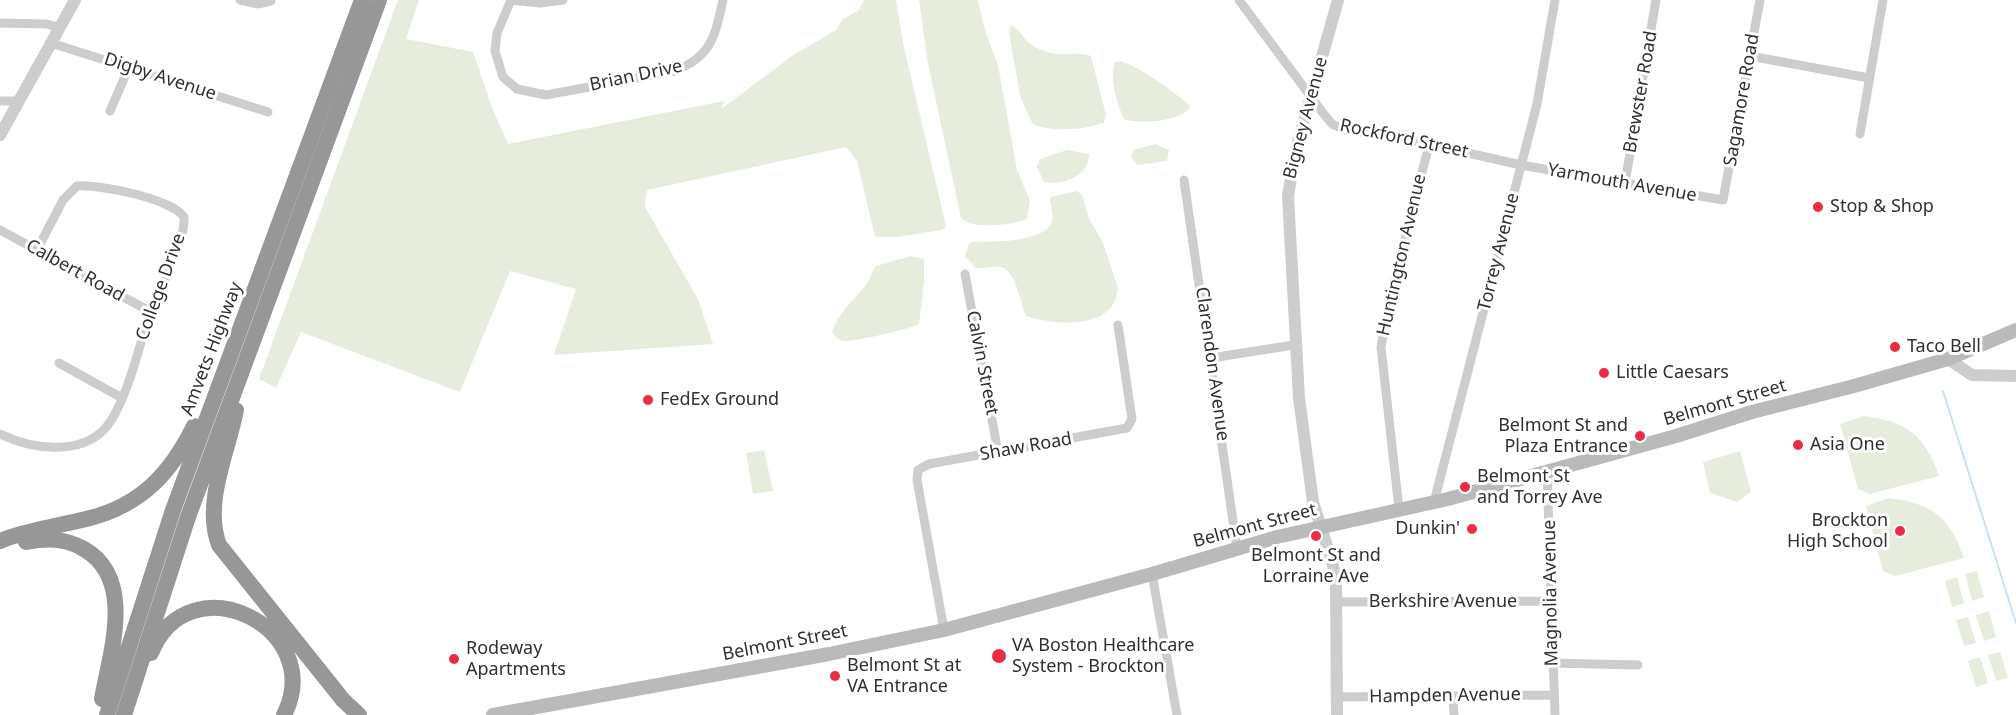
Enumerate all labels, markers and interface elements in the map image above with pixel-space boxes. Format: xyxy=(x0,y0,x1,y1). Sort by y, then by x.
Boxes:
street label: Brewster Road xyxy=(1620,29,1662,155)
street label: Sagamore Road xyxy=(1720,32,1764,168)
street label: Digby Avenue xyxy=(101,49,219,105)
street label: Bigney Avenue xyxy=(1279,55,1333,181)
street label: Brian Drive xyxy=(588,56,684,96)
street label: Rockford Street xyxy=(1338,115,1470,163)
street label: Yarmouth Avenue xyxy=(1546,159,1698,207)
street label: Huntington Avenue xyxy=(1373,172,1431,338)
street label: Torrey Avenue xyxy=(1474,191,1524,313)
place label: Stop & Shop xyxy=(1830,196,1934,218)
marker: Stop & Shop xyxy=(1811,200,1825,214)
street label: College Drive xyxy=(132,231,190,343)
street label: Calbert Road xyxy=(22,235,128,307)
street label: Amvets Highway xyxy=(177,279,247,419)
street label: Clarendon Avenue xyxy=(1190,286,1234,442)
street label: Calvin Street xyxy=(961,309,1003,417)
place label: Taco Bell xyxy=(1907,336,1981,358)
marker: Taco Bell xyxy=(1888,340,1902,354)
place label: Little Caesars xyxy=(1616,362,1729,384)
marker: Little Caesars xyxy=(1597,366,1611,380)
street label: Belmont Street xyxy=(1661,375,1789,431)
place label: FedEx Ground xyxy=(660,389,779,411)
marker: FedEx Ground xyxy=(641,393,655,407)
place label: Belmont St and Plaza Entrance xyxy=(1498,415,1628,458)
street label: Shaw Road xyxy=(978,428,1074,466)
marker: Belmont St and Plaza Entrance xyxy=(1633,429,1647,443)
place label: Asia One xyxy=(1810,434,1885,456)
marker: Asia One xyxy=(1791,438,1805,452)
place label: Belmont St and Torrey Ave xyxy=(1477,466,1603,508)
marker: Belmont St and Torrey Ave xyxy=(1458,480,1472,494)
street label: Belmont Street xyxy=(1191,499,1319,553)
place label: Brockton High School xyxy=(1787,510,1888,552)
place label: Dunkin' xyxy=(1395,518,1460,540)
street label: Magnolia Avenue xyxy=(1539,519,1563,667)
marker: Dunkin' xyxy=(1465,522,1479,536)
marker: Brockton High School xyxy=(1893,524,1907,538)
marker: Belmont St and Lorraine Ave xyxy=(1309,529,1323,543)
place label: Belmont St and Lorraine Ave xyxy=(1251,545,1381,588)
street label: Berkshire Avenue xyxy=(1369,591,1517,613)
street label: Belmont Street xyxy=(721,620,849,666)
place label: VA Boston Healthcare System - Brockton xyxy=(1012,635,1194,678)
place label: Rodeway Apartments xyxy=(466,638,566,680)
marker: VA Boston Healthcare System - Brockton xyxy=(990,647,1008,665)
marker: Rodeway Apartments xyxy=(447,652,461,666)
place label: Belmont St at VA Entrance xyxy=(847,655,961,698)
marker: Belmont St at VA Entrance xyxy=(828,669,842,683)
street label: Hampden Avenue xyxy=(1369,684,1521,708)

